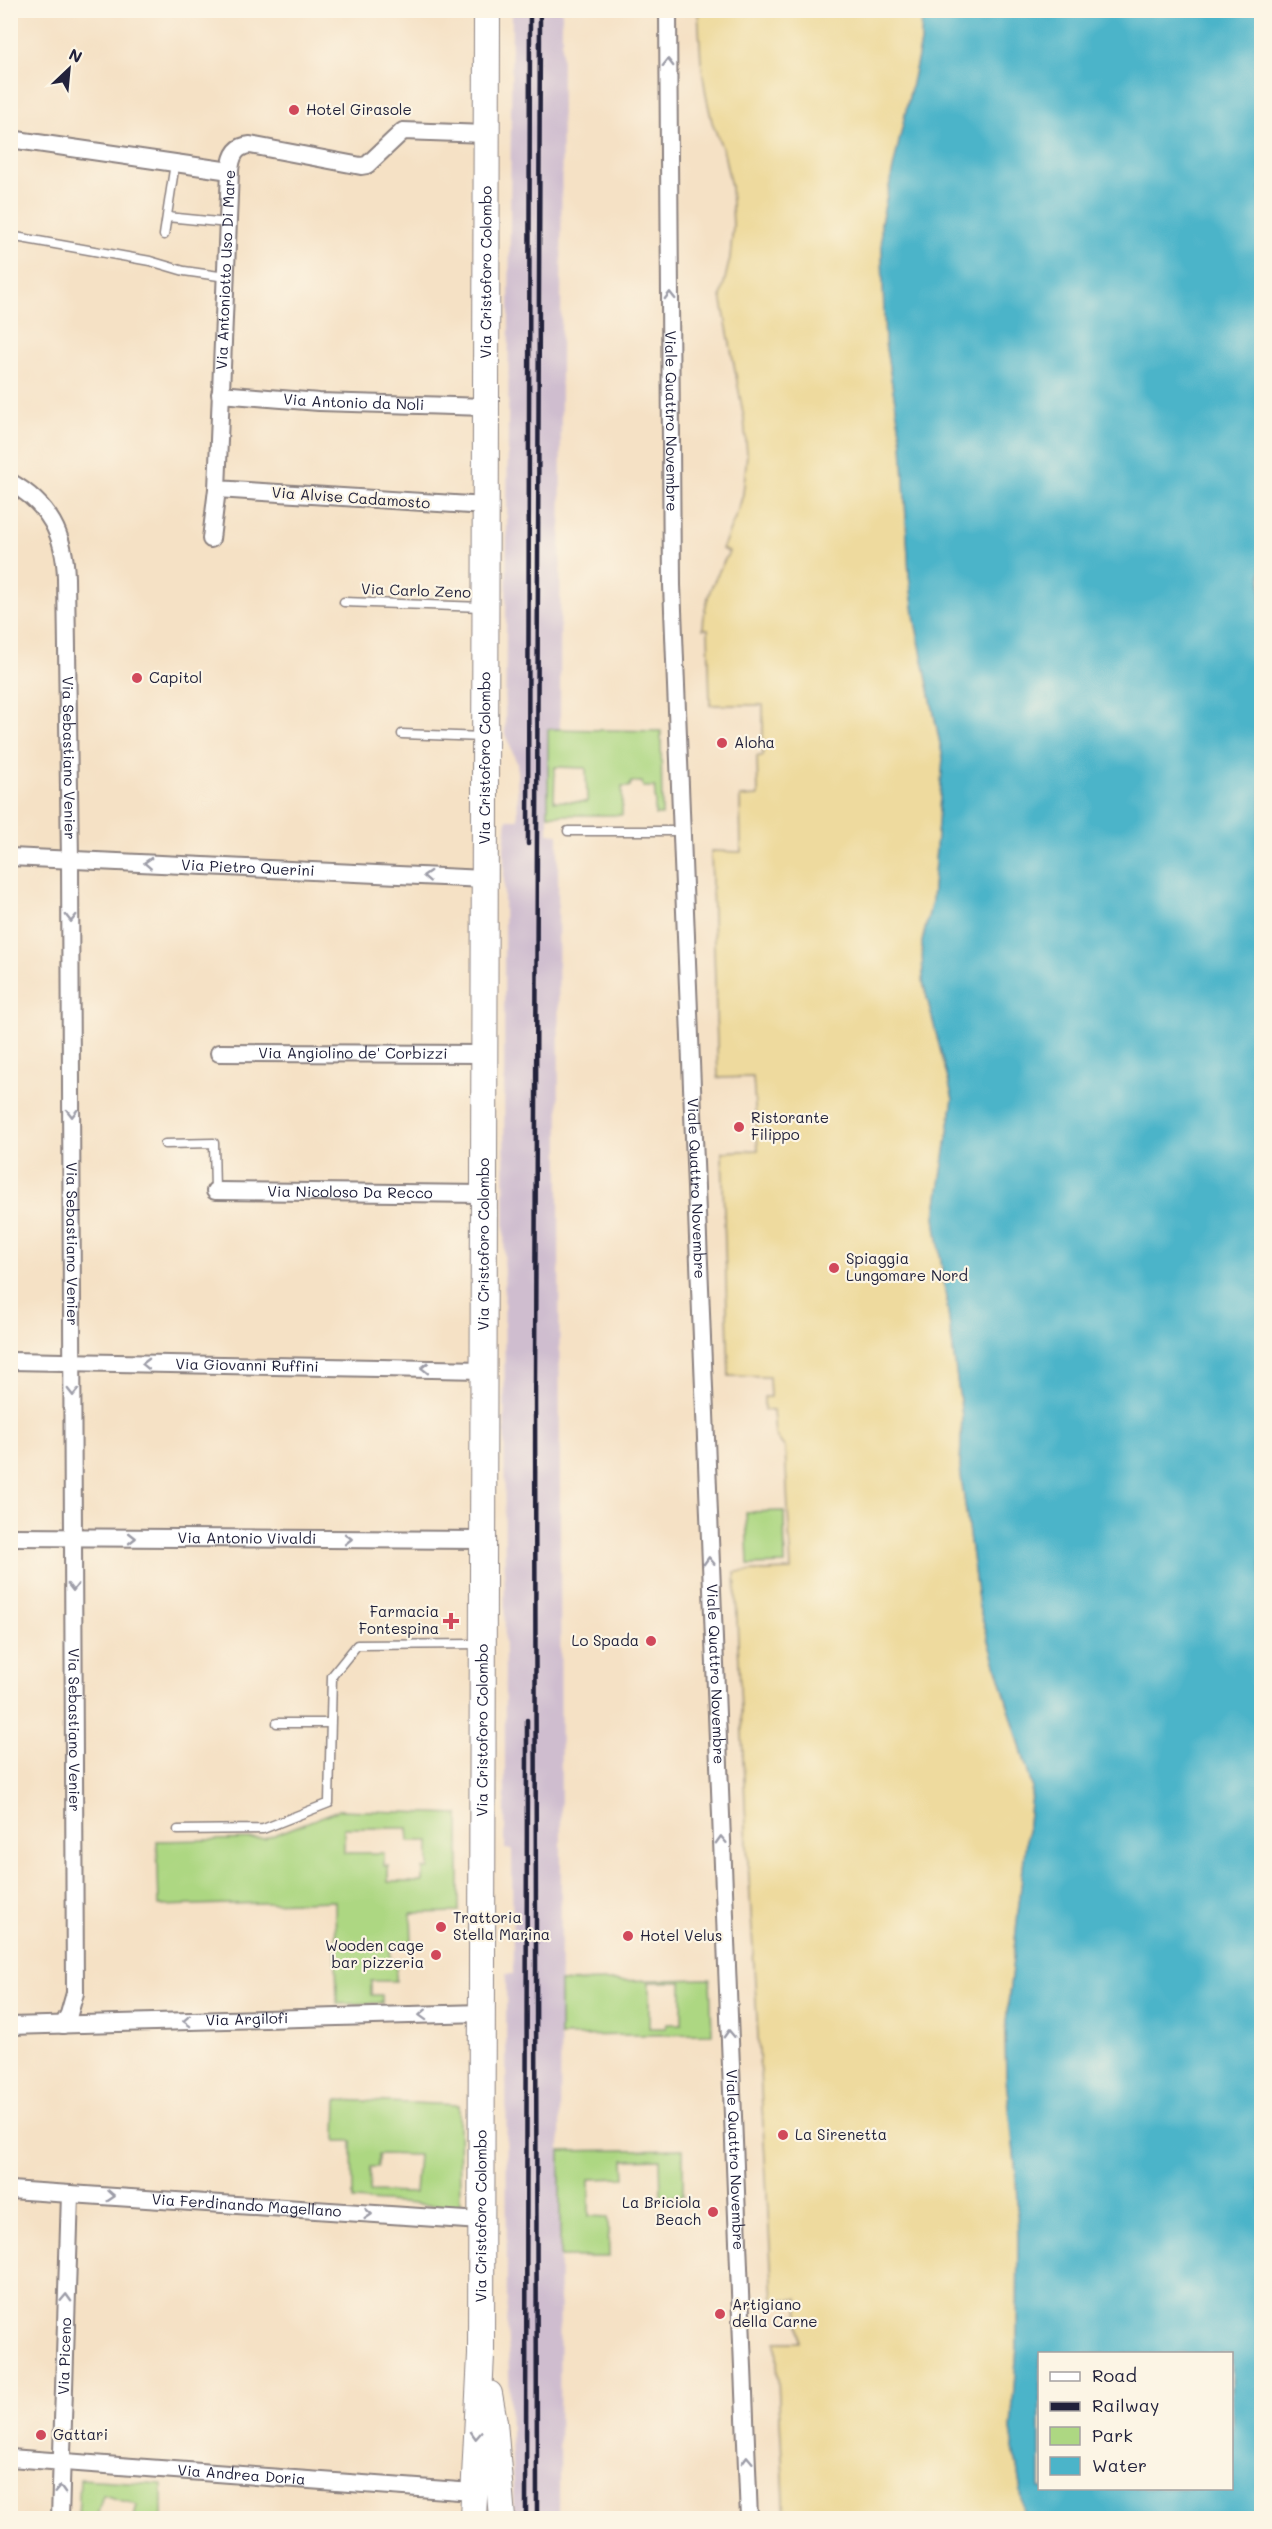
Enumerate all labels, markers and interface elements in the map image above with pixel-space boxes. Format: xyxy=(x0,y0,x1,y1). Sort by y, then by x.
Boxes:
north arrow xyxy=(39,39,99,99)
text: N xyxy=(66,43,86,67)
one-way arrow xyxy=(662,59,674,68)
place label: Hotel Girasole xyxy=(306,99,412,119)
marker: Hotel Girasole xyxy=(287,103,301,117)
street label: Via Antoniotto Uso Di Mare xyxy=(211,169,239,370)
street label: Via Cristoforo Colombo xyxy=(475,186,496,359)
one-way arrow xyxy=(664,291,676,300)
street label: Viale Quattro Novembre xyxy=(661,331,682,511)
street label: Via Antonio da Noli xyxy=(282,388,425,414)
street label: Via Alvise Cadamosto xyxy=(271,481,431,513)
street label: Via Carlo Zeno xyxy=(361,578,471,602)
place label: Capitol xyxy=(149,667,202,687)
marker: Capitol xyxy=(130,671,144,685)
street label: Via Cristoforo Colombo xyxy=(474,672,494,845)
street label: Via Sebastiano Venier xyxy=(58,676,81,840)
place label: Aloha xyxy=(734,732,775,752)
marker: Aloha xyxy=(715,736,729,750)
street label: Via Pietro Querini xyxy=(181,854,315,880)
one-way arrow xyxy=(144,857,153,870)
one-way arrow xyxy=(422,870,431,883)
one-way arrow xyxy=(65,914,77,923)
street label: Via Angiolino de' Corbizzi xyxy=(258,1042,448,1063)
street label: Viale Quattro Novembre xyxy=(683,1098,711,1279)
place label: Ristorante Filippo xyxy=(751,1107,829,1144)
one-way arrow xyxy=(65,1109,78,1118)
marker: Ristorante Filippo xyxy=(732,1120,746,1134)
street label: Via Cristoforo Colombo xyxy=(473,1158,493,1331)
street label: Via Sebastiano Venier xyxy=(62,1162,83,1326)
street label: Via Nicoloso Da Recco xyxy=(267,1181,433,1202)
place label: Spiaggia Lungomare Nord xyxy=(846,1248,968,1285)
marker: Spiaggia Lungomare Nord xyxy=(827,1261,841,1275)
street label: Via Giovanni Ruffini xyxy=(175,1353,319,1376)
one-way arrow xyxy=(142,1357,151,1370)
one-way arrow xyxy=(421,1362,430,1375)
one-way arrow xyxy=(67,1388,79,1397)
street label: Via Antonio Vivaldi xyxy=(178,1527,316,1548)
one-way arrow xyxy=(127,1532,136,1544)
one-way arrow xyxy=(343,1533,352,1545)
one-way arrow xyxy=(703,1556,716,1565)
one-way arrow xyxy=(67,1583,79,1592)
street label: Viale Quattro Novembre xyxy=(703,1583,730,1765)
place label: Farmacia Fontespina xyxy=(359,1601,439,1638)
marker: Farmacia Fontespina xyxy=(444,1614,458,1628)
place label: Lo Spada xyxy=(572,1630,639,1650)
marker: Lo Spada xyxy=(644,1634,658,1648)
street label: Via Cristoforo Colombo xyxy=(471,1644,492,1817)
street label: Via Sebastiano Venier xyxy=(64,1648,85,1812)
one-way arrow xyxy=(714,1835,727,1844)
place label: Trattoria Stella Marina xyxy=(453,1907,550,1944)
marker: Trattoria Stella Marina xyxy=(434,1920,448,1934)
place label: Hotel Velus xyxy=(640,1925,722,1945)
marker: Hotel Velus xyxy=(621,1929,635,1943)
place label: Wooden cage bar pizzeria xyxy=(325,1935,424,1972)
marker: Wooden cage bar pizzeria xyxy=(429,1948,443,1962)
street label: Via Argilofi xyxy=(205,2007,289,2030)
one-way arrow xyxy=(419,2009,428,2021)
one-way arrow xyxy=(182,2015,191,2028)
one-way arrow xyxy=(723,2030,735,2039)
street label: Viale Quattro Novembre xyxy=(722,2069,749,2250)
place label: La Sirenetta xyxy=(795,2124,887,2144)
marker: La Sirenetta xyxy=(776,2128,790,2142)
street label: Via Cristoforo Colombo xyxy=(470,2130,491,2303)
street label: Via Ferdinando Magellano xyxy=(151,2188,342,2221)
one-way arrow xyxy=(106,2190,115,2203)
place label: La Briciola Beach xyxy=(622,2192,701,2229)
marker: La Briciola Beach xyxy=(706,2205,720,2219)
one-way arrow xyxy=(364,2207,373,2220)
one-way arrow xyxy=(60,2294,72,2303)
place label: Artigiano della Carne xyxy=(732,2294,818,2331)
marker: Artigiano della Carne xyxy=(713,2307,727,2321)
street label: Via Piceno xyxy=(53,2317,75,2395)
legend xyxy=(1038,2352,1233,2490)
text: Road xyxy=(1092,2363,1137,2387)
text: Railway xyxy=(1092,2393,1159,2417)
text: Park xyxy=(1092,2423,1133,2447)
place label: Gattari xyxy=(53,2424,108,2444)
marker: Gattari xyxy=(34,2428,48,2442)
one-way arrow xyxy=(470,2430,483,2439)
text: Water xyxy=(1092,2453,1147,2477)
one-way arrow xyxy=(740,2456,753,2465)
street label: Via Andrea Doria xyxy=(177,2459,306,2489)
one-way arrow xyxy=(54,2486,67,2495)

